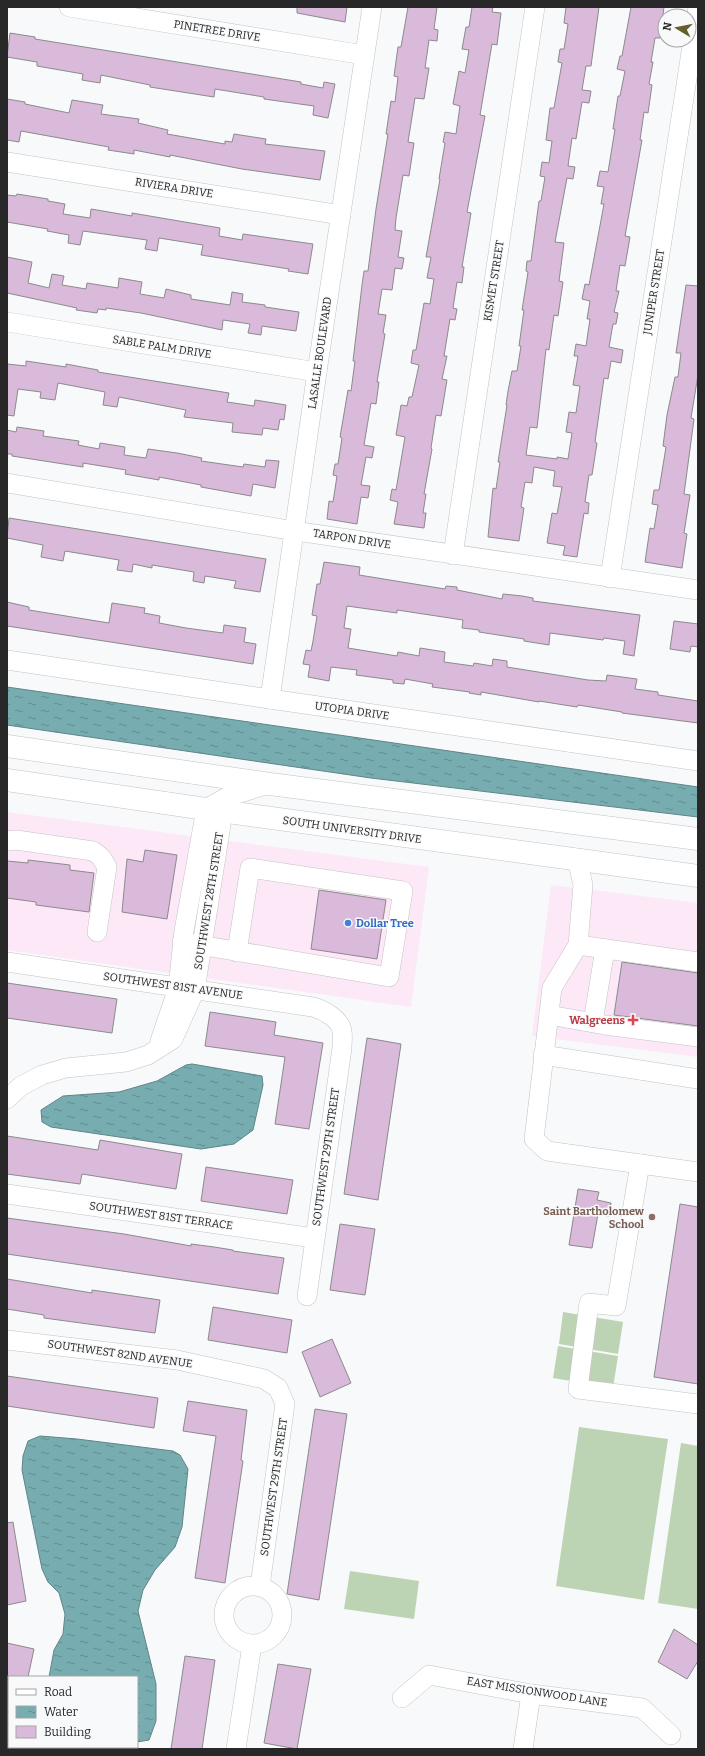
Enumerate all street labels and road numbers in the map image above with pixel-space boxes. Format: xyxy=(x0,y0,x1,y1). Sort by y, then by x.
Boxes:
street label: PINETREE DRIVE xyxy=(173,18,261,44)
street label: RIVIERA DRIVE xyxy=(134,175,214,201)
street label: KISMET STREET xyxy=(481,239,507,322)
street label: JUNIPER STREET xyxy=(641,248,667,337)
street label: LASALLE BOULEVARD xyxy=(306,296,334,410)
street label: SABLE PALM DRIVE xyxy=(112,333,213,361)
street label: TARPON DRIVE xyxy=(312,526,392,552)
street label: UTOPIA DRIVE xyxy=(314,699,390,723)
street label: SOUTH UNIVERSITY DRIVE xyxy=(282,814,423,846)
street label: SOUTHWEST 28TH STREET xyxy=(192,831,226,971)
street label: SOUTHWEST 81ST AVENUE xyxy=(102,970,244,1002)
street label: SOUTHWEST 29TH STREET xyxy=(310,1087,342,1227)
street label: SOUTHWEST 81ST TERRACE xyxy=(88,1199,234,1233)
street label: SOUTHWEST 82ND AVENUE xyxy=(47,1337,194,1371)
street label: SOUTHWEST 29TH STREET xyxy=(258,1417,290,1557)
street label: EAST MISSIONWOOD LANE xyxy=(466,1674,608,1710)

